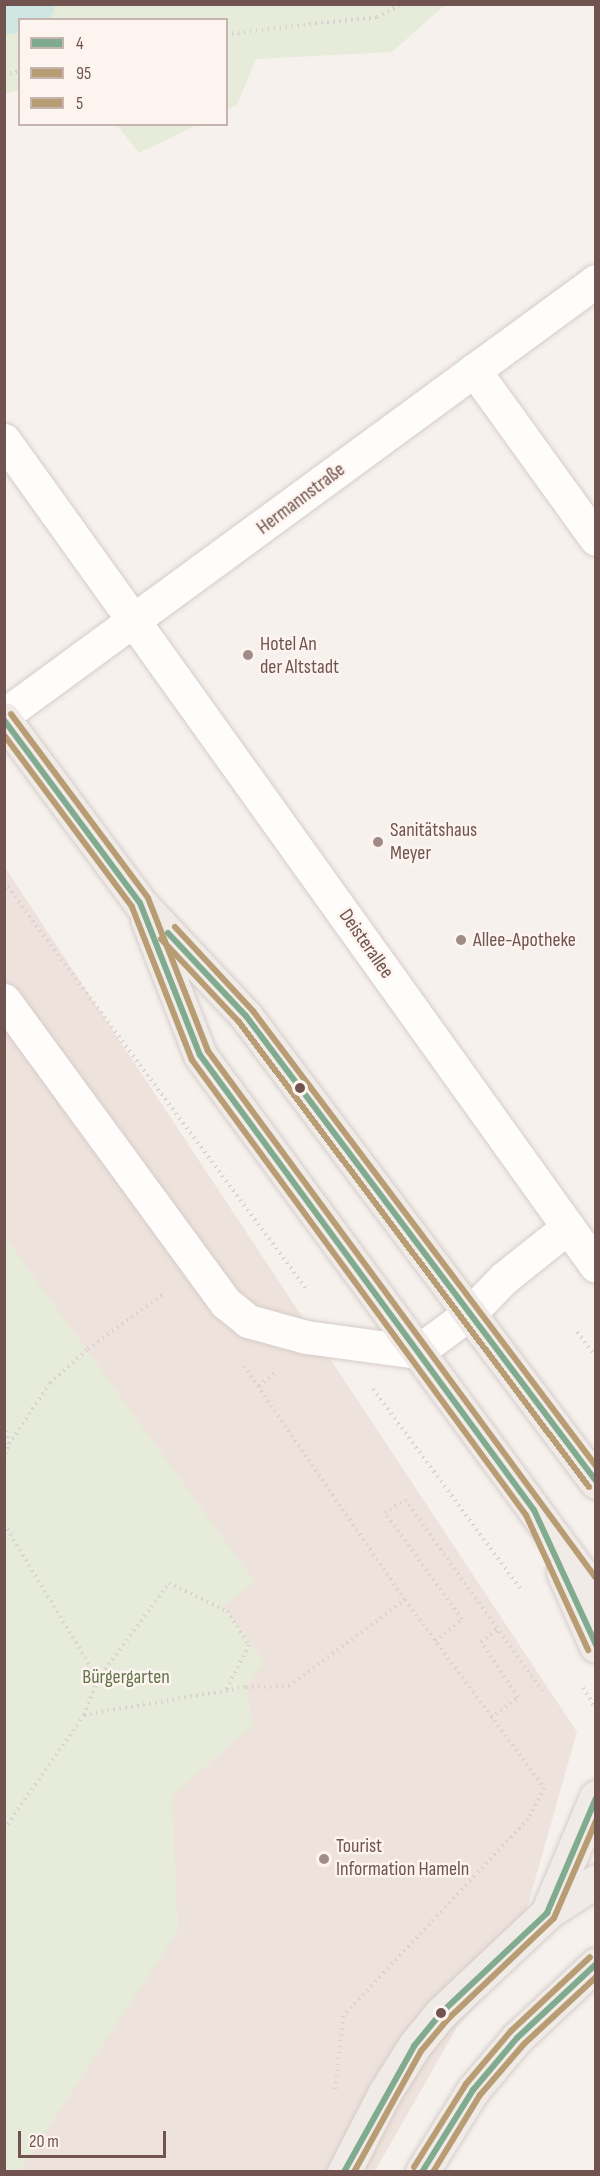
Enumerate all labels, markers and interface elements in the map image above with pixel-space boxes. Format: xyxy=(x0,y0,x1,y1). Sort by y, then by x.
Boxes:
legend xyxy=(18,18,228,126)
text: 4 xyxy=(76,33,84,54)
text: 95 xyxy=(76,63,91,84)
text: 5 xyxy=(76,93,83,114)
street label: Hermannstraße xyxy=(252,458,350,540)
place label: Hotel An der Altstadt xyxy=(260,632,339,679)
marker: Hotel An der Altstadt xyxy=(241,648,255,662)
place label: Sanitätshaus Meyer xyxy=(390,819,477,866)
marker: Sanitätshaus Meyer xyxy=(371,835,385,849)
street label: Deisterallee xyxy=(333,905,399,983)
place label: Allee-Apotheke xyxy=(473,928,576,952)
marker: Allee-Apotheke xyxy=(454,933,468,947)
unlabelled marker xyxy=(294,1082,306,1094)
park label: Bürgergarten xyxy=(82,1665,170,1689)
place label: Tourist Information Hameln xyxy=(336,1835,469,1882)
marker: Tourist Information Hameln xyxy=(317,1852,331,1866)
unlabelled marker xyxy=(435,2007,447,2019)
scale bar xyxy=(21,2119,170,2157)
text: 20 m xyxy=(29,2131,59,2152)

